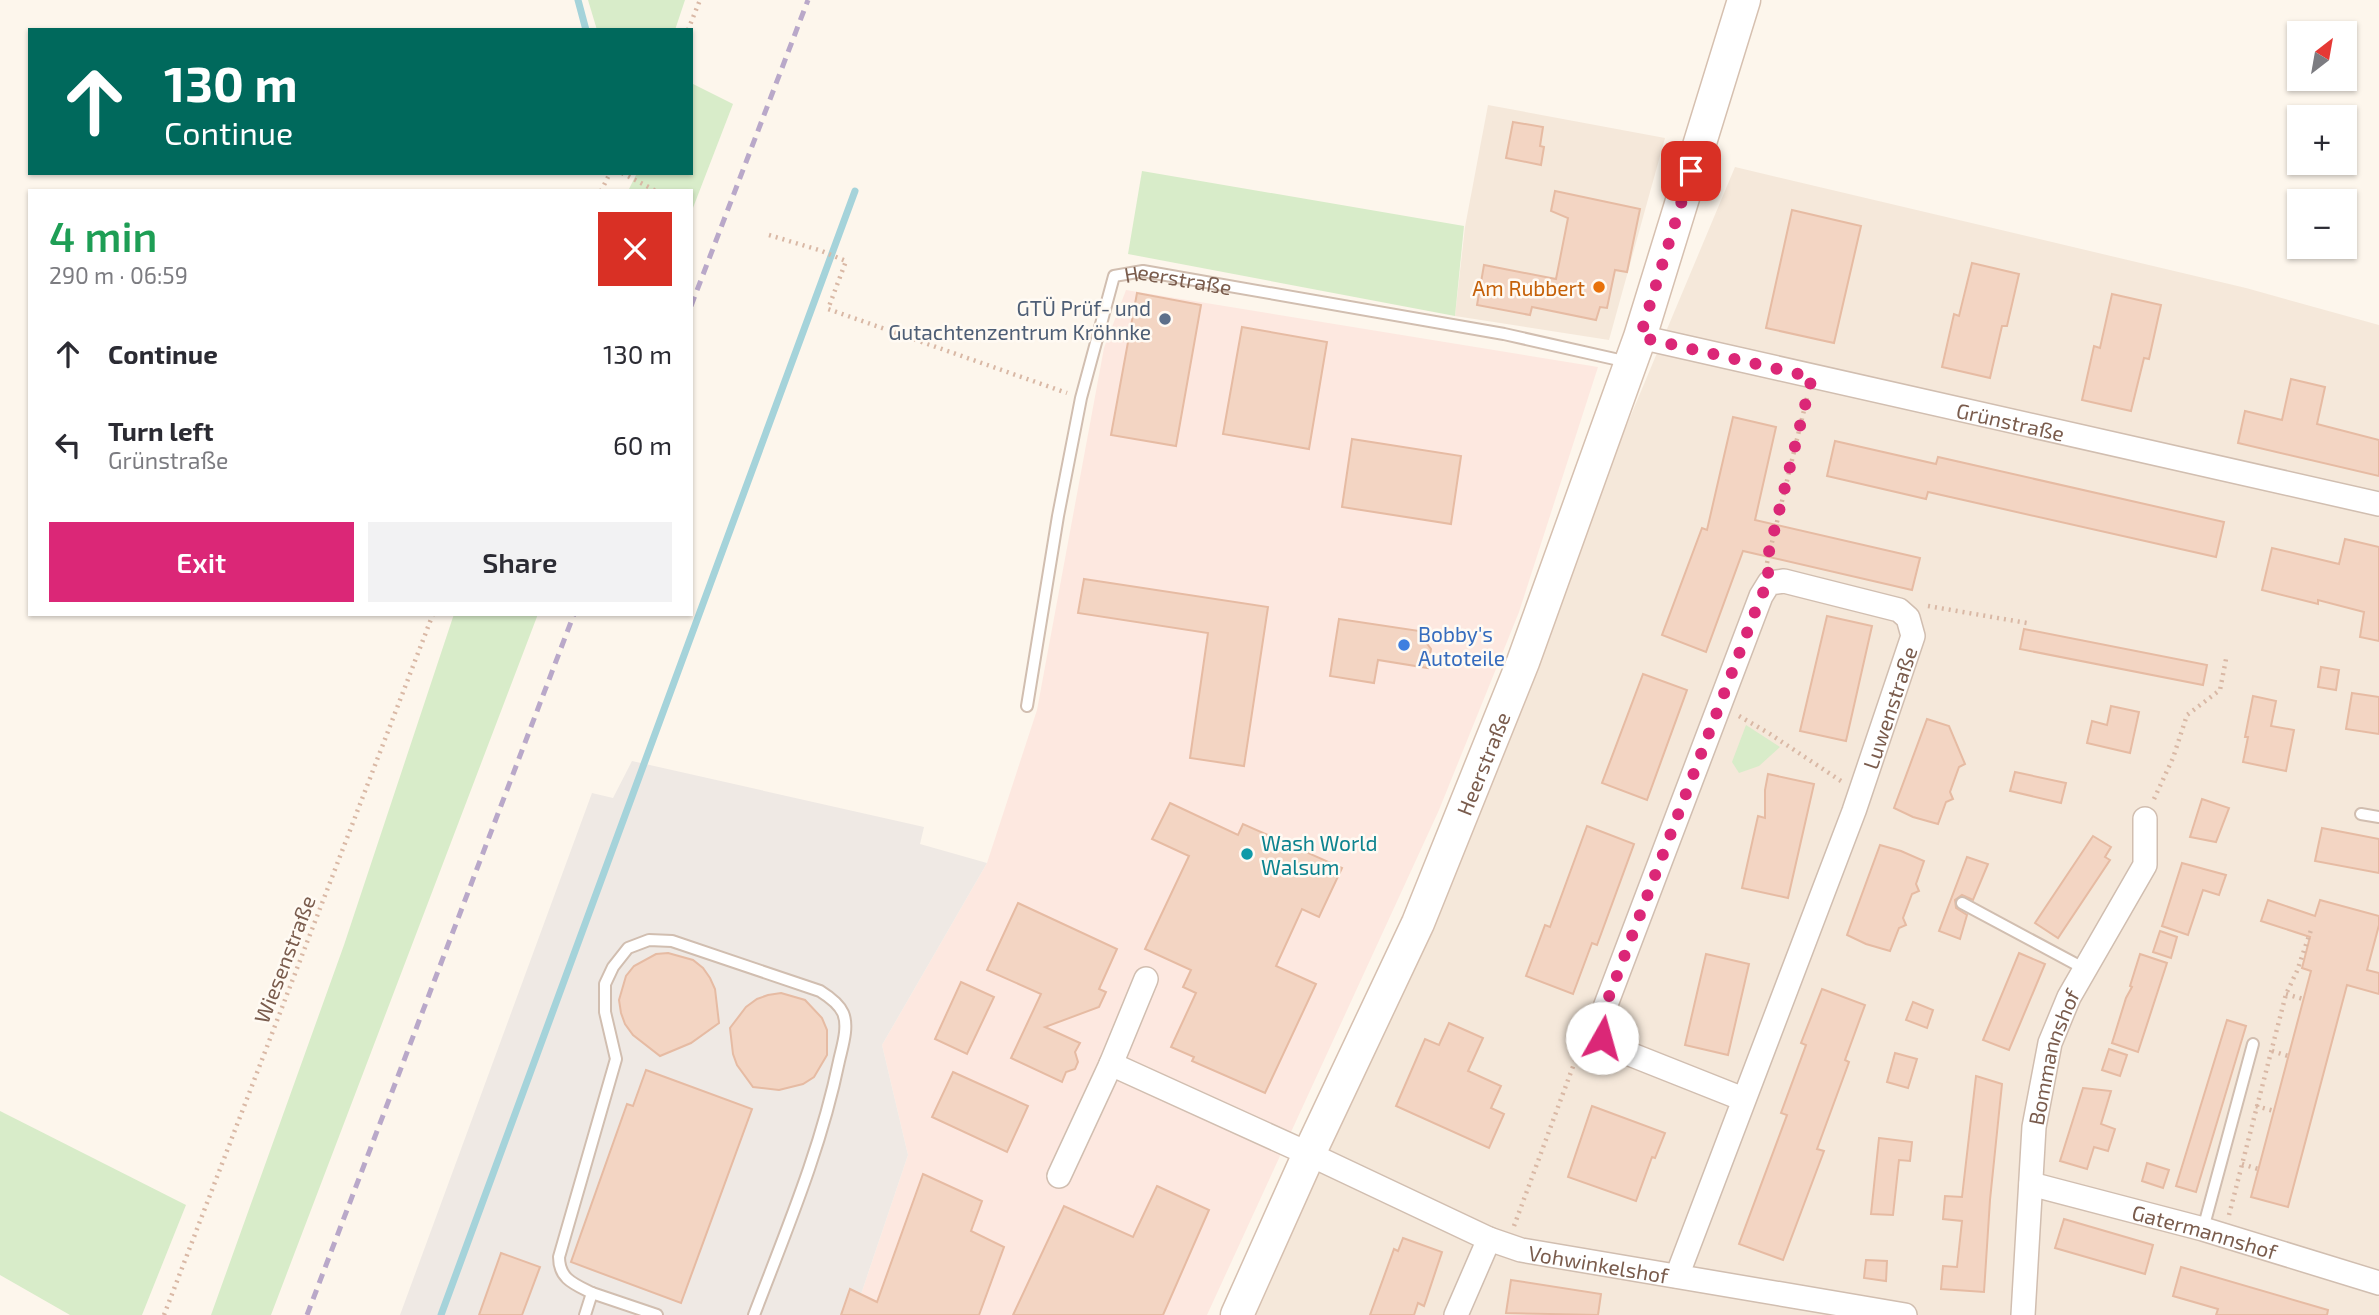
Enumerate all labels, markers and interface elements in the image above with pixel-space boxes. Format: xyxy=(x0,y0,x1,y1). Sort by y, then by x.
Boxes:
north arrow xyxy=(2287,21,2357,91)
map controls xyxy=(2287,21,2357,259)
text: 130 m xyxy=(164,53,298,112)
icon: ahead xyxy=(49,56,140,147)
button: + xyxy=(2287,105,2357,175)
text: Continue xyxy=(164,113,293,151)
pin xyxy=(1661,141,1721,201)
icon: arrive xyxy=(1672,152,1710,190)
button: − xyxy=(2287,189,2357,259)
text: 4 min xyxy=(49,210,158,260)
button: close xyxy=(598,212,672,286)
street label: Heerstraße xyxy=(1122,258,1234,299)
text: 290 m · 06:59 xyxy=(49,261,188,289)
place label: Am Rubbert xyxy=(1472,275,1585,300)
marker: Am Rubbert xyxy=(1591,279,1607,295)
place label: GTÜ Prüf- und Gutachtenzentrum Kröhnke xyxy=(888,295,1151,344)
marker: GTÜ Prüf- und Gutachtenzentrum Kröhnke xyxy=(1157,311,1173,327)
icon: ahead xyxy=(49,335,87,373)
text: Continue xyxy=(108,338,218,369)
text: 130 m xyxy=(603,338,672,369)
street label: Grünstraße xyxy=(1954,396,2067,445)
text: Turn left xyxy=(108,415,214,446)
icon: left xyxy=(49,426,87,464)
text: 60 m xyxy=(613,429,672,460)
text: Grünstraße xyxy=(108,446,228,474)
button: Exit xyxy=(49,522,354,602)
button: Share xyxy=(368,522,672,602)
place label: Bobby's Autoteile xyxy=(1418,621,1505,670)
marker: Bobby's Autoteile xyxy=(1396,637,1412,653)
street label: Luwenstraße xyxy=(1857,643,1921,772)
street label: Heerstraße xyxy=(1450,708,1514,819)
place label: Wash World Walsum xyxy=(1261,830,1378,879)
marker: Wash World Walsum xyxy=(1239,846,1255,862)
street label: Wiesenstraße xyxy=(248,892,320,1026)
street label: Bommannshof xyxy=(2022,983,2084,1127)
position arrow xyxy=(1565,1001,1639,1075)
street label: Gatermannshof xyxy=(2130,1199,2281,1264)
street label: Vohwinkelshof xyxy=(1527,1239,1671,1287)

